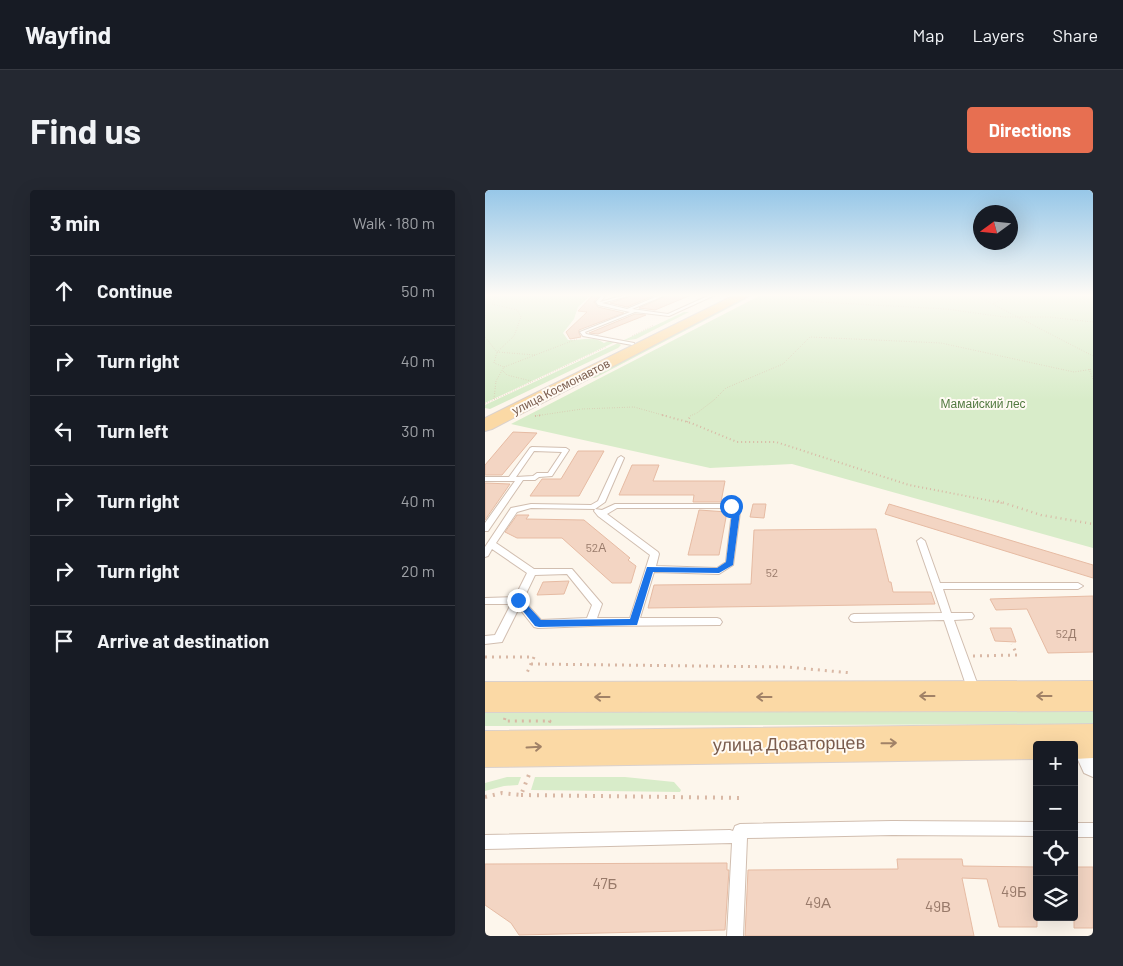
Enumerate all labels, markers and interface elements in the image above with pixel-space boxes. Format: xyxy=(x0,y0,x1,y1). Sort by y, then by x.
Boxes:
text: Wayfind xyxy=(25,20,111,49)
text: Map xyxy=(912,24,944,46)
text: Layers xyxy=(972,24,1025,46)
text: Share xyxy=(1053,24,1098,46)
button: Directions xyxy=(967,107,1093,153)
text: Find us xyxy=(30,109,141,151)
north arrow xyxy=(973,205,1018,250)
text: 3 min xyxy=(50,210,100,235)
text: Walk · 180 m xyxy=(353,213,435,232)
icon: ahead xyxy=(50,277,78,305)
text: Continue xyxy=(97,279,173,302)
text: 50 m xyxy=(401,281,435,300)
icon: right xyxy=(50,347,78,375)
text: Turn right xyxy=(97,349,179,372)
text: 40 m xyxy=(401,351,435,370)
street label: улица Космонавтов xyxy=(509,355,612,418)
park label: Мамайский лес xyxy=(940,396,1026,410)
icon: left xyxy=(50,417,78,445)
text: Turn left xyxy=(97,419,168,442)
text: 30 m xyxy=(401,421,435,440)
icon: right xyxy=(50,487,78,515)
text: Turn right xyxy=(97,489,179,512)
text: 40 m xyxy=(401,491,435,510)
route start xyxy=(720,495,743,518)
house number: 52А xyxy=(586,540,606,554)
icon: right xyxy=(50,557,78,585)
text: Turn right xyxy=(97,559,179,582)
text: 20 m xyxy=(401,561,435,580)
house number: 52 xyxy=(766,565,778,579)
route end xyxy=(507,589,530,612)
house number: 52Д xyxy=(1056,626,1076,641)
icon: arrive xyxy=(50,627,78,655)
text: Arrive at destination xyxy=(97,629,269,652)
one-way arrow xyxy=(919,691,936,701)
one-way arrow xyxy=(1037,691,1053,701)
one-way arrow xyxy=(594,692,610,702)
one-way arrow xyxy=(757,692,773,702)
street label: улица Доваторцев xyxy=(713,731,865,755)
one-way arrow xyxy=(880,738,896,748)
map controls xyxy=(1033,741,1078,921)
button: + xyxy=(1033,741,1078,786)
one-way arrow xyxy=(525,742,541,752)
button: − xyxy=(1033,786,1078,831)
button: locate xyxy=(1033,831,1078,876)
house number: 47Б xyxy=(593,874,618,892)
button: layers xyxy=(1033,876,1078,921)
house number: 49Б xyxy=(1001,882,1027,900)
house number: 49А xyxy=(805,893,831,911)
house number: 49В xyxy=(925,897,951,915)

